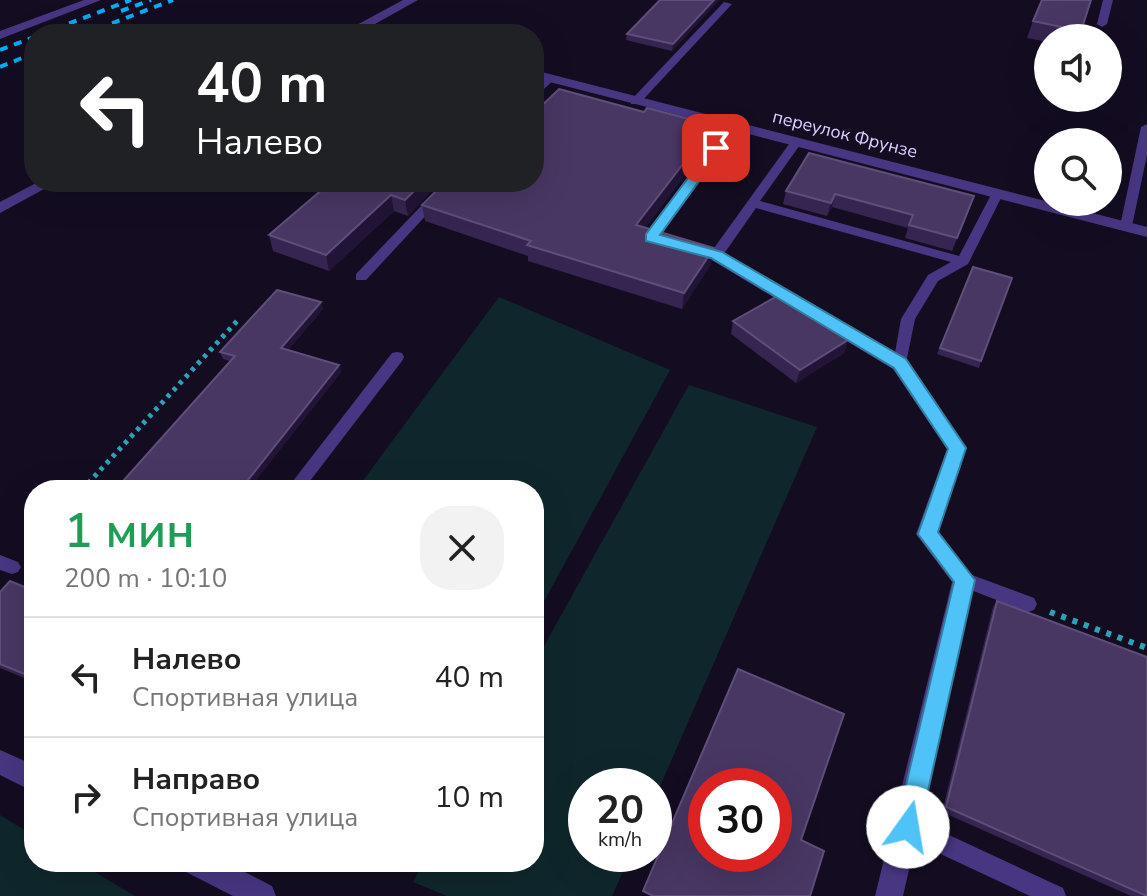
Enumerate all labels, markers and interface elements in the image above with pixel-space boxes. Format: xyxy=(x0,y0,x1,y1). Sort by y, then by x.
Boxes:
map controls xyxy=(1034,24,1122,216)
button: sound xyxy=(1034,24,1122,112)
text: 40 m xyxy=(196,45,327,122)
icon: left xyxy=(64,56,168,160)
street label: переулок Фрунзе xyxy=(770,104,920,164)
pin xyxy=(682,114,750,182)
text: Налево xyxy=(196,118,323,167)
icon: arrive xyxy=(694,126,738,170)
button: search xyxy=(1034,128,1122,216)
text: 1 мин xyxy=(64,498,195,564)
button: close xyxy=(420,506,504,590)
text: 200 m · 10:10 xyxy=(64,561,227,596)
text: Налево xyxy=(132,639,241,680)
icon: left xyxy=(64,655,108,699)
text: 40 m xyxy=(435,657,504,698)
text: Спортивная улица xyxy=(132,680,358,715)
text: Направо xyxy=(132,759,260,800)
speed limit sign: 30 xyxy=(688,768,792,872)
icon: right xyxy=(64,775,108,819)
text: 10 m xyxy=(435,777,504,818)
text: 20 xyxy=(596,783,644,837)
position arrow xyxy=(866,785,950,869)
text: Спортивная улица xyxy=(132,800,358,835)
text: km/h xyxy=(598,826,642,853)

